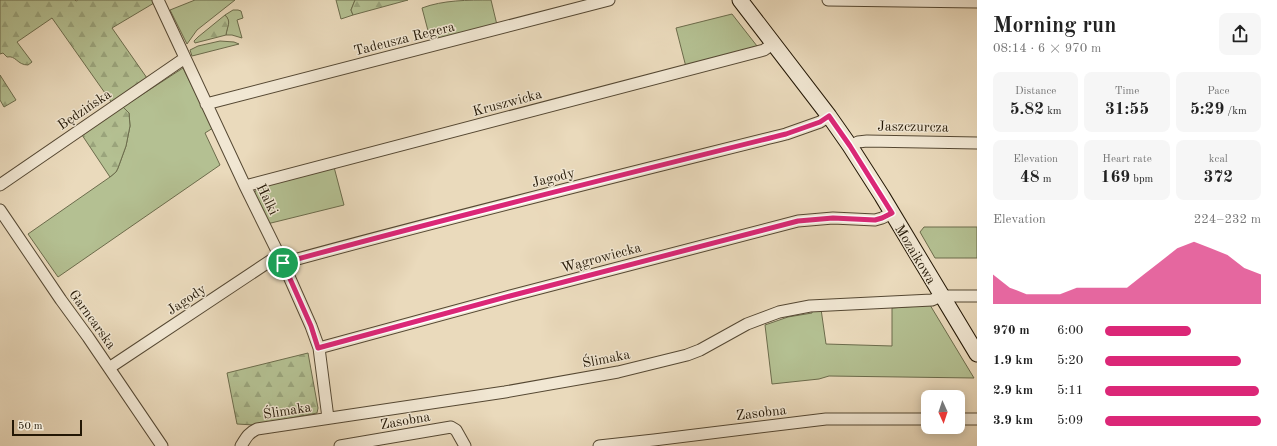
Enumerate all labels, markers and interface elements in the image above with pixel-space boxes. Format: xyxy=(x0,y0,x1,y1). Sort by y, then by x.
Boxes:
button: share xyxy=(1219,13,1261,55)
text: Morning run xyxy=(993,15,1116,37)
street label: Tadeusza Regera xyxy=(352,20,456,58)
text: 08:14 · 6 × 970 m xyxy=(993,42,1101,55)
text: Distance xyxy=(1015,86,1056,97)
text: Time xyxy=(1115,86,1139,97)
text: Pace xyxy=(1207,86,1229,97)
street label: Będzińska xyxy=(55,87,114,133)
street label: Kruszwicka xyxy=(471,87,543,119)
text: 5.82 xyxy=(1010,101,1044,118)
text: 31:55 xyxy=(1105,101,1149,118)
text: 5:29 xyxy=(1190,101,1224,118)
text: km xyxy=(1044,106,1062,117)
text: /km xyxy=(1224,106,1247,117)
street label: Jaszczurcza xyxy=(877,119,949,135)
text: Elevation xyxy=(1013,154,1058,165)
text: Heart rate xyxy=(1102,154,1152,165)
text: kcal xyxy=(1209,154,1228,165)
street label: Jagody xyxy=(530,166,577,190)
text: 48 xyxy=(1020,169,1040,186)
text: 169 xyxy=(1101,169,1130,186)
text: 372 xyxy=(1204,169,1233,186)
text: m xyxy=(1040,174,1051,185)
text: bpm xyxy=(1130,174,1153,185)
street label: Halki xyxy=(254,182,281,217)
text: Elevation xyxy=(993,213,1046,226)
text: 224–232 m xyxy=(1194,213,1261,226)
street label: Mozaikowa xyxy=(892,222,938,287)
street label: Wągrowiecka xyxy=(560,241,643,275)
pin xyxy=(266,246,300,280)
icon: arrive xyxy=(272,252,294,274)
street label: Jagody xyxy=(165,281,209,318)
street label: Garncarska xyxy=(66,287,118,352)
text: 970 m xyxy=(993,324,1030,337)
text: 6:00 xyxy=(1057,324,1083,337)
street label: Ślimaka xyxy=(580,344,631,370)
text: 1.9 km xyxy=(993,354,1033,367)
text: 5:20 xyxy=(1057,354,1083,367)
text: 2.9 km xyxy=(993,384,1033,397)
text: 5:11 xyxy=(1057,384,1083,397)
north arrow xyxy=(921,390,965,434)
map controls xyxy=(921,390,965,434)
street label: Ślimaka xyxy=(261,396,312,422)
street label: Zasobna xyxy=(735,403,787,423)
street label: Zasobna xyxy=(379,410,431,432)
text: 3.9 km xyxy=(993,414,1033,427)
text: 5:09 xyxy=(1057,414,1083,427)
scale bar xyxy=(12,418,82,437)
text: 50 m xyxy=(18,421,43,432)

